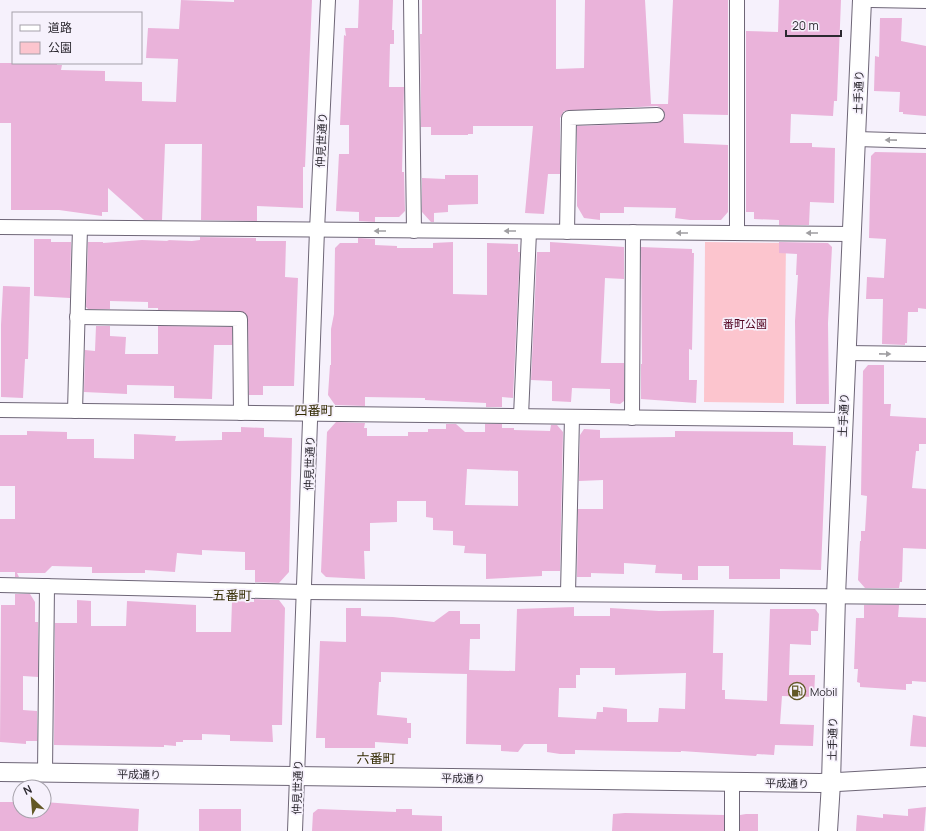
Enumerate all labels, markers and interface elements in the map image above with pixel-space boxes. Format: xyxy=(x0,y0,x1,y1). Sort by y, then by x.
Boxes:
legend xyxy=(12,12,142,64)
scale bar xyxy=(786,12,841,38)
text: 20 m xyxy=(792,17,819,34)
text: 道路 xyxy=(48,19,72,36)
text: 公園 xyxy=(48,39,72,56)
street label: 土手通り xyxy=(850,70,866,114)
street label: 仲見世通り xyxy=(312,112,330,168)
one-way arrow xyxy=(884,137,897,143)
one-way arrow xyxy=(374,227,386,234)
one-way arrow xyxy=(503,228,516,234)
one-way arrow xyxy=(675,230,688,236)
one-way arrow xyxy=(805,230,818,236)
park label: 番町公園 xyxy=(723,316,767,331)
one-way arrow xyxy=(879,351,892,357)
street label: 土手通り xyxy=(834,393,852,437)
district label: 四番町 xyxy=(294,401,334,419)
street label: 仲見世通り xyxy=(301,435,317,491)
district label: 五番町 xyxy=(212,586,252,604)
fuel station icon: Mobil xyxy=(787,681,807,701)
place label: Mobil xyxy=(810,684,837,699)
street label: 土手通り xyxy=(824,717,840,761)
district label: 六番町 xyxy=(356,749,396,767)
street label: 仲見世通り xyxy=(289,759,305,815)
street label: 平成通り xyxy=(117,766,161,782)
street label: 平成通り xyxy=(441,770,485,786)
street label: 平成通り xyxy=(765,775,809,791)
north arrow xyxy=(12,779,52,819)
text: N xyxy=(21,781,34,798)

